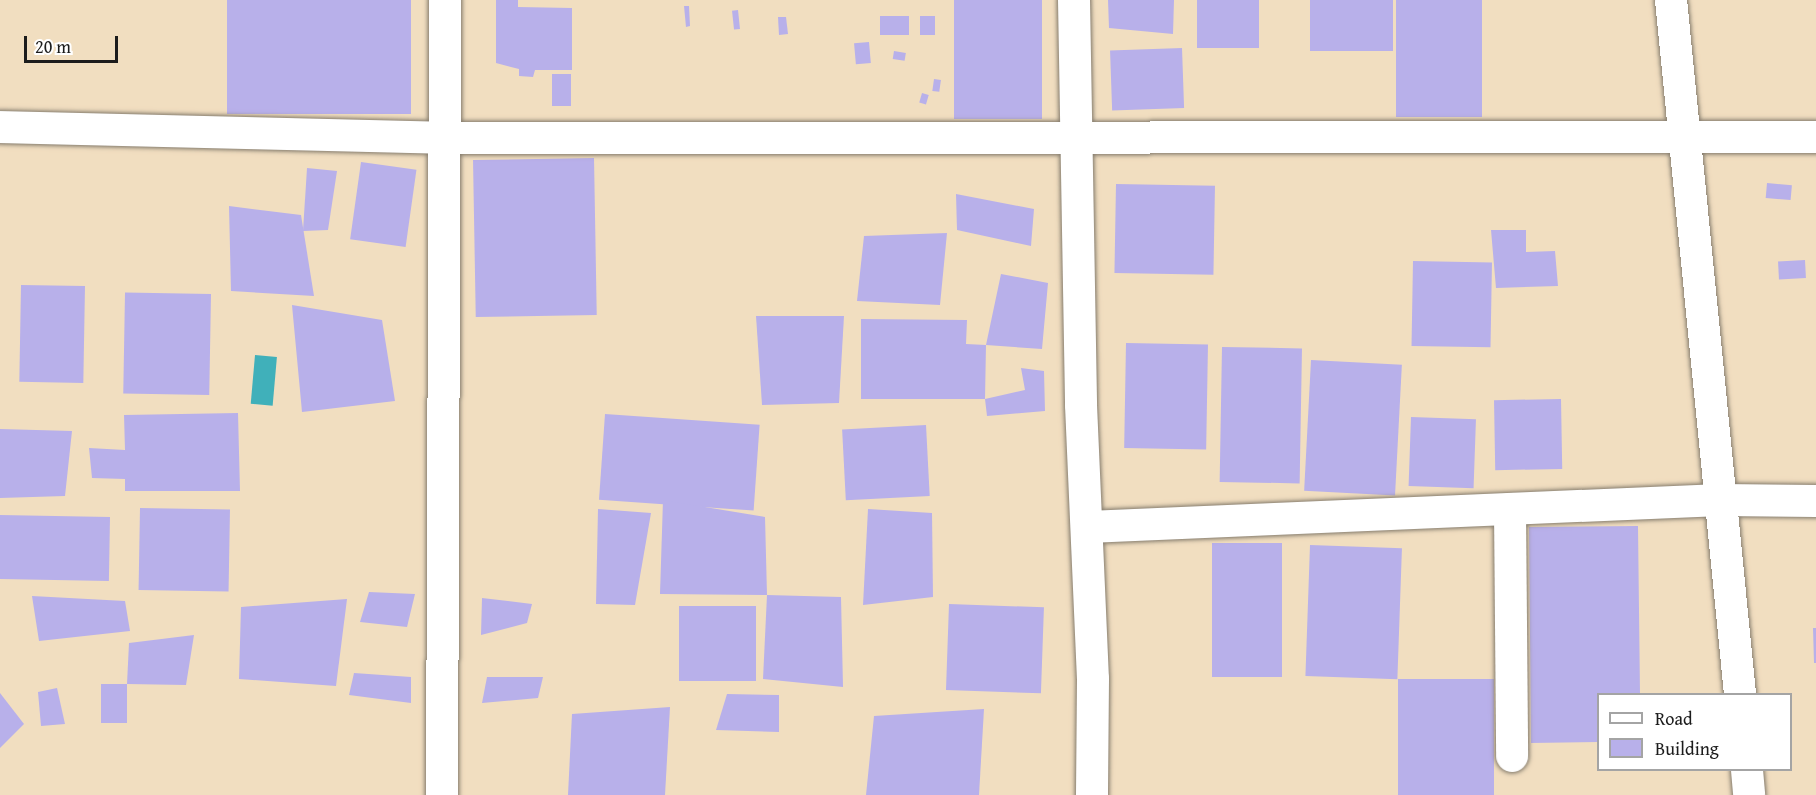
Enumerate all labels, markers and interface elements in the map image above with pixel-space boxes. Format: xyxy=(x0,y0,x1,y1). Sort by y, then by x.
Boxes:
scale bar xyxy=(27,24,122,62)
text: 20 m xyxy=(35,33,71,60)
legend xyxy=(1597,693,1792,771)
text: Road xyxy=(1655,705,1693,732)
text: Building xyxy=(1655,735,1719,762)

